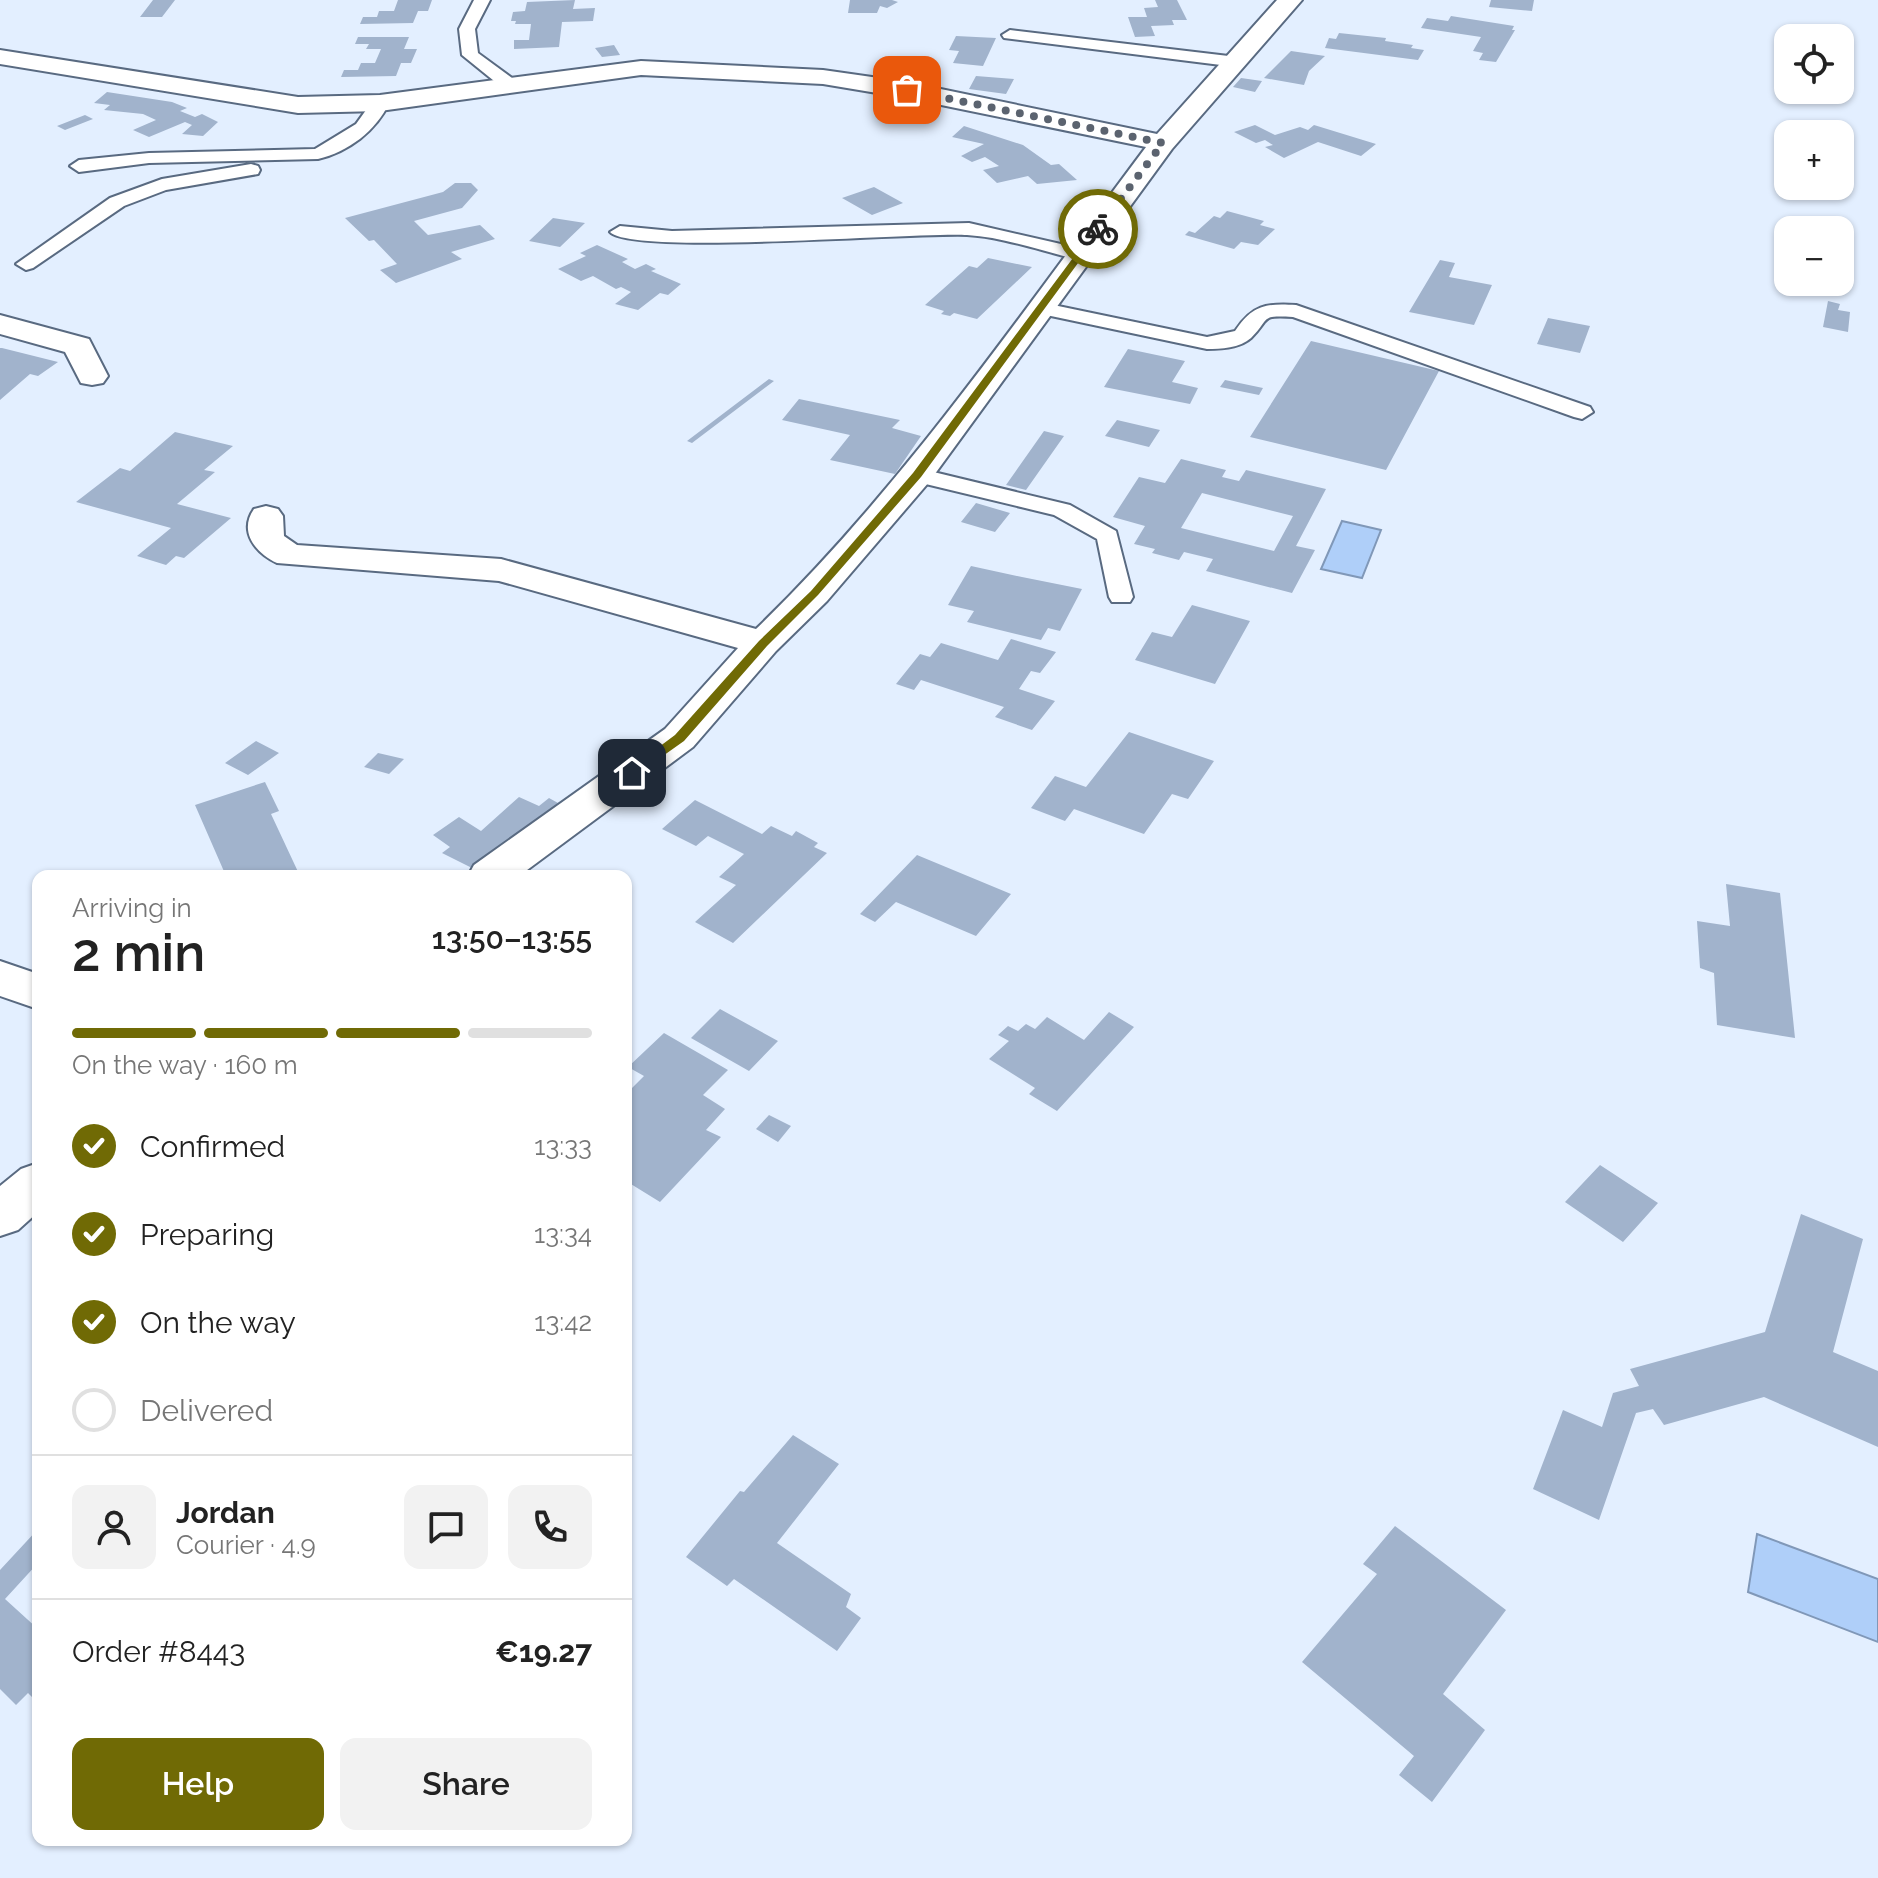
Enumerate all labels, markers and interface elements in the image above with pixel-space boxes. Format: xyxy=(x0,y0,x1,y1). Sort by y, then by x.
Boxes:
map controls xyxy=(1774,24,1854,296)
button: locate xyxy=(1774,24,1854,104)
pin xyxy=(873,56,941,124)
icon: bag xyxy=(885,68,929,112)
button: + xyxy=(1774,120,1854,200)
courier xyxy=(1058,189,1138,269)
icon: bike xyxy=(1076,207,1120,251)
button: − xyxy=(1774,216,1854,296)
pin xyxy=(598,739,666,807)
icon: home xyxy=(610,751,654,795)
text: Arriving in xyxy=(72,893,192,923)
text: 13:50–13:55 xyxy=(432,921,592,956)
text: 2 min xyxy=(72,922,205,983)
text: On the way · 160 m xyxy=(72,1050,298,1080)
icon: check xyxy=(72,1124,116,1168)
text: Confirmed xyxy=(140,1129,285,1164)
text: 13:33 xyxy=(534,1131,592,1161)
icon: check xyxy=(72,1212,116,1256)
text: Preparing xyxy=(140,1217,274,1252)
text: 13:34 xyxy=(534,1219,592,1249)
icon: check xyxy=(72,1300,116,1344)
text: On the way xyxy=(140,1305,296,1340)
text: 13:42 xyxy=(534,1307,592,1337)
text: Delivered xyxy=(140,1393,273,1428)
button: person xyxy=(72,1485,156,1569)
button: chat xyxy=(404,1485,488,1569)
button: phone xyxy=(508,1485,592,1569)
text: Jordan xyxy=(176,1495,275,1530)
text: Courier · 4.9 xyxy=(176,1530,316,1560)
text: Order #8443 xyxy=(72,1634,245,1669)
text: €19.27 xyxy=(495,1634,592,1669)
button: Help xyxy=(72,1738,324,1830)
button: Share xyxy=(340,1738,592,1830)

